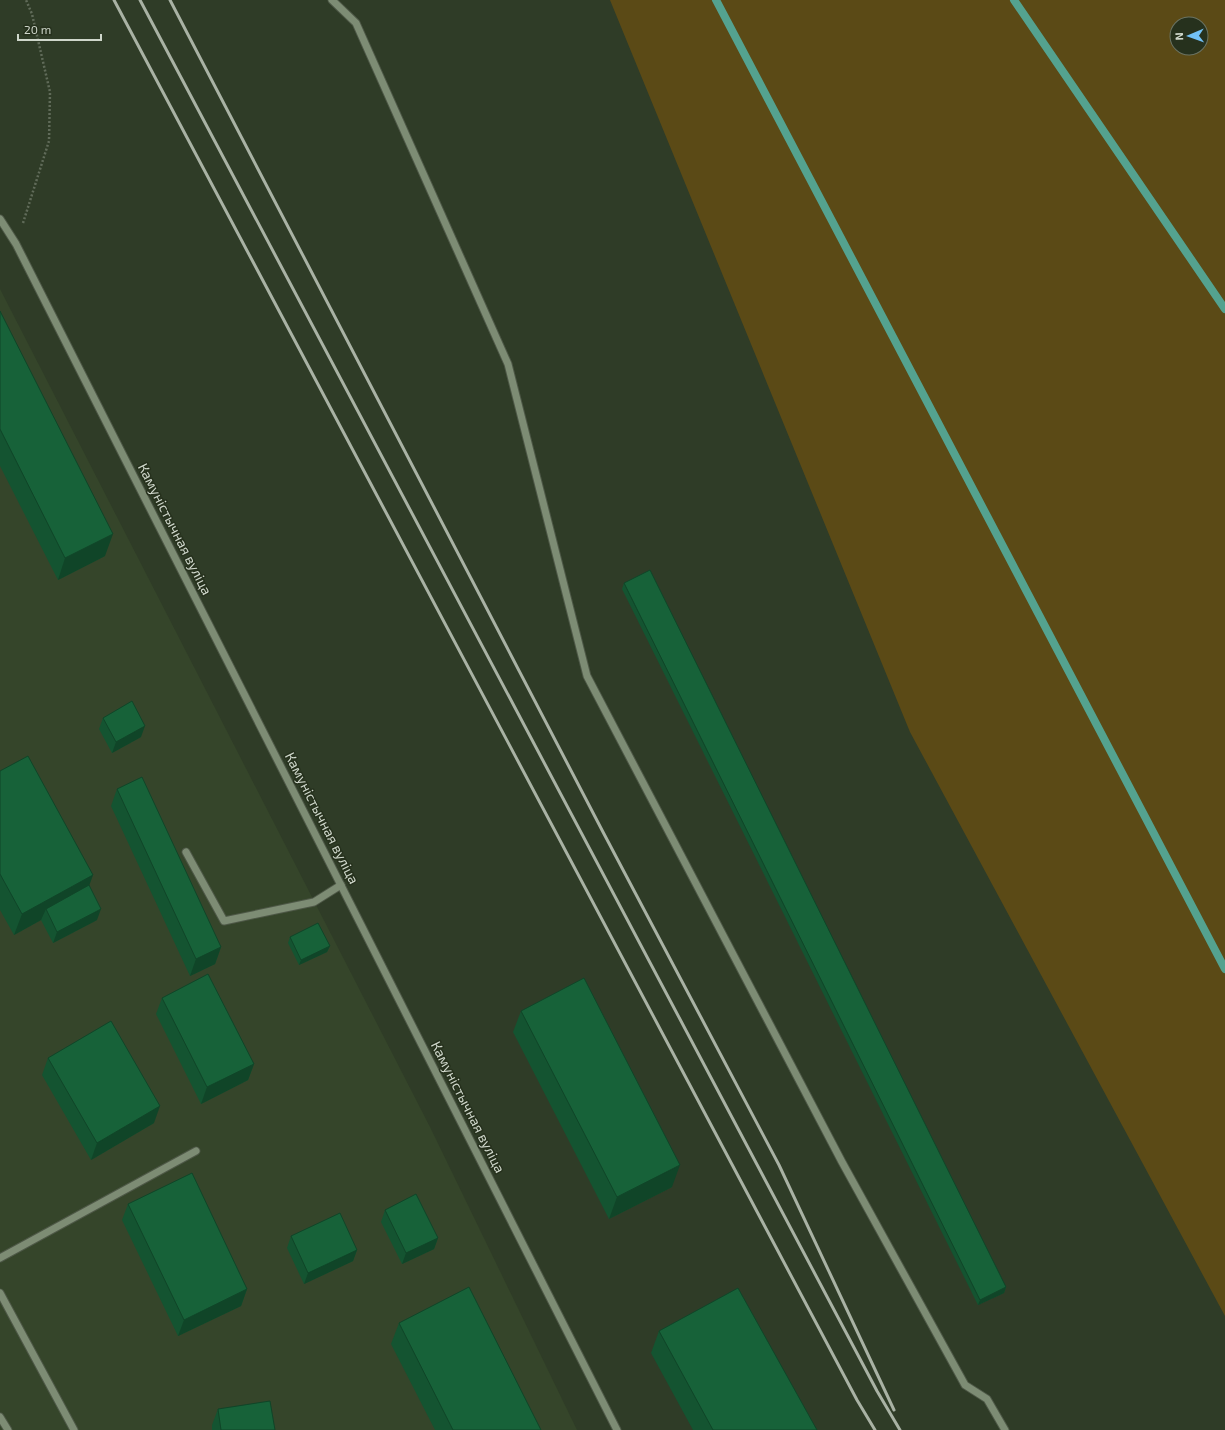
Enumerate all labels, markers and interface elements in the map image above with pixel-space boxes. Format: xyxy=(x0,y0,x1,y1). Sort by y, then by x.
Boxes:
scale bar xyxy=(18,16,101,42)
north arrow xyxy=(1169,16,1209,56)
text: 20 m xyxy=(24,22,51,36)
text: N xyxy=(1172,32,1185,41)
street label: Камуністычная вуліца xyxy=(135,460,216,598)
street label: Камуністычная вуліца xyxy=(282,749,363,887)
street label: Камуністычная вуліца xyxy=(428,1038,509,1176)

